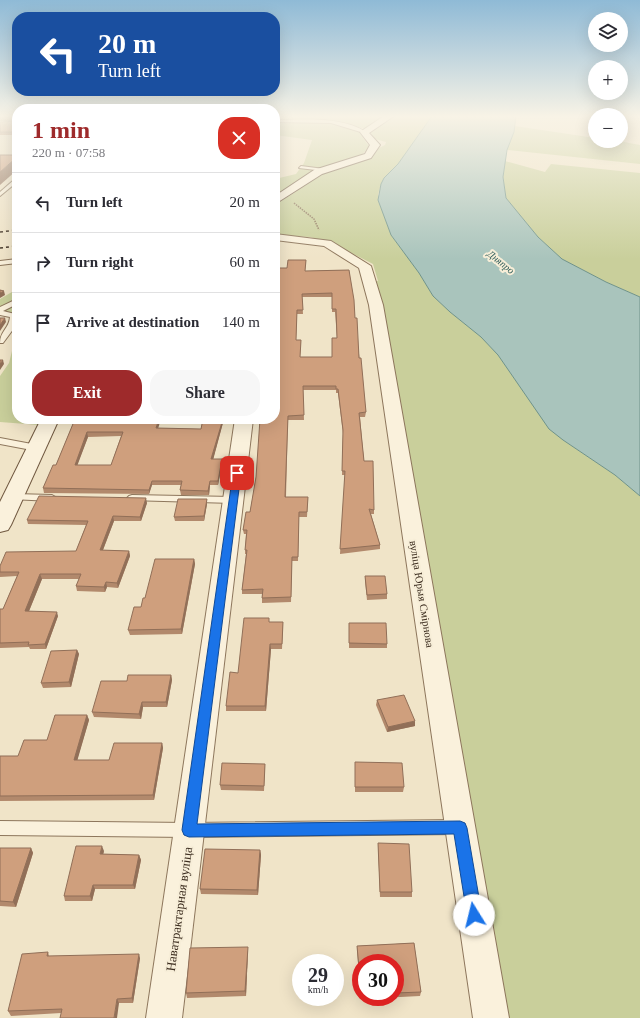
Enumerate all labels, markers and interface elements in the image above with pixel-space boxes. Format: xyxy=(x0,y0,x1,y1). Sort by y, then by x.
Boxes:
map controls xyxy=(588,12,628,148)
button: layers xyxy=(588,12,628,52)
icon: left xyxy=(32,28,84,80)
text: 20 m xyxy=(98,28,156,59)
button: + xyxy=(588,60,628,100)
text: Turn left xyxy=(98,61,161,81)
button: − xyxy=(588,108,628,148)
text: 1 min xyxy=(32,117,90,143)
button: close xyxy=(218,117,260,159)
text: 220 m · 07:58 xyxy=(32,145,105,160)
icon: left xyxy=(32,192,54,214)
text: Turn left xyxy=(66,194,123,210)
text: 20 m xyxy=(230,194,260,210)
water label: Дняпро xyxy=(485,247,517,276)
icon: right xyxy=(32,252,54,274)
text: Turn right xyxy=(66,254,133,270)
text: 60 m xyxy=(230,254,260,270)
icon: arrive xyxy=(32,312,54,334)
text: Arrive at destination xyxy=(66,314,199,330)
text: 140 m xyxy=(222,314,260,330)
button: Exit xyxy=(32,370,142,416)
button: Share xyxy=(150,370,260,416)
pin xyxy=(220,456,254,490)
icon: arrive xyxy=(226,462,248,484)
street label: вуліца Юрыя Смірнова xyxy=(408,540,436,648)
street label: Наватрактарная вуліца xyxy=(163,846,195,972)
position arrow xyxy=(453,894,495,936)
speed limit sign: 30 xyxy=(352,954,404,1006)
text: 29 xyxy=(308,964,328,986)
text: km/h xyxy=(308,984,328,995)

